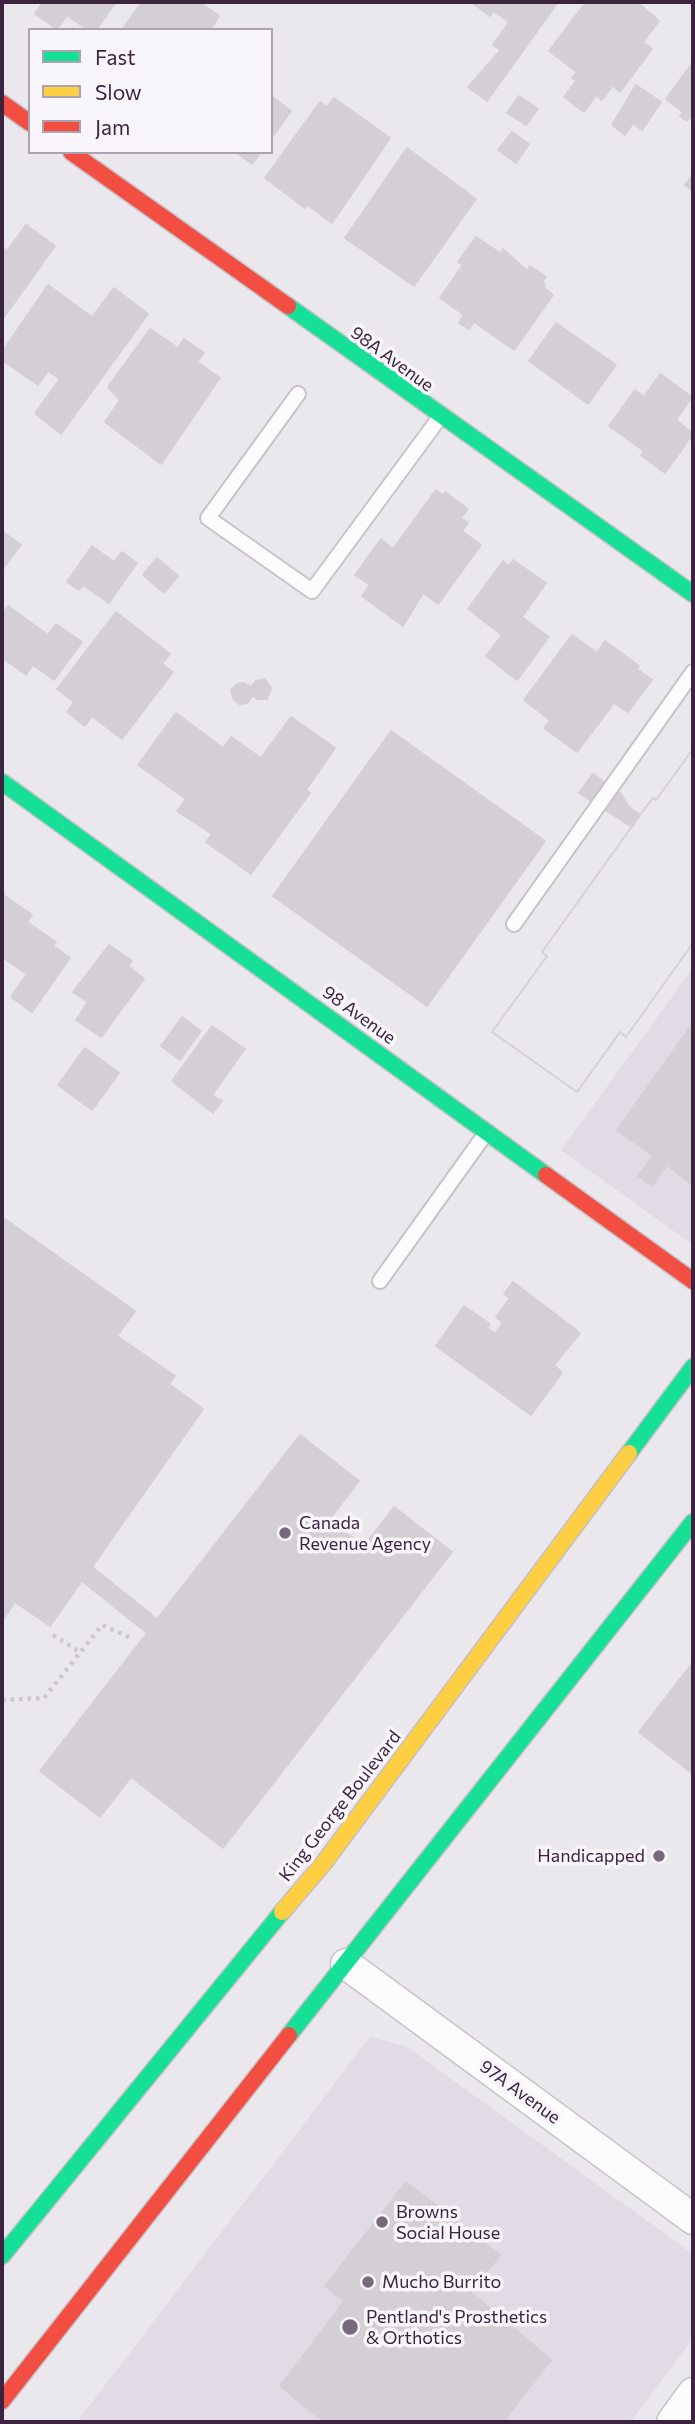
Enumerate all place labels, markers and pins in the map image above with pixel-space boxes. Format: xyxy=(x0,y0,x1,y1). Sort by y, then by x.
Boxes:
place label: Canada Revenue Agency xyxy=(299,1512,431,1554)
marker: Canada Revenue Agency xyxy=(277,1525,293,1541)
place label: Handicapped xyxy=(537,1845,645,1867)
marker: Handicapped xyxy=(651,1848,667,1864)
place label: Browns Social House xyxy=(396,2201,500,2244)
marker: Browns Social House xyxy=(374,2214,390,2230)
place label: Mucho Burrito xyxy=(382,2271,501,2293)
marker: Mucho Burrito xyxy=(360,2274,376,2290)
place label: Pentland's Prosthetics & Orthotics xyxy=(366,2306,547,2348)
marker: Pentland's Prosthetics & Orthotics xyxy=(340,2317,360,2337)

